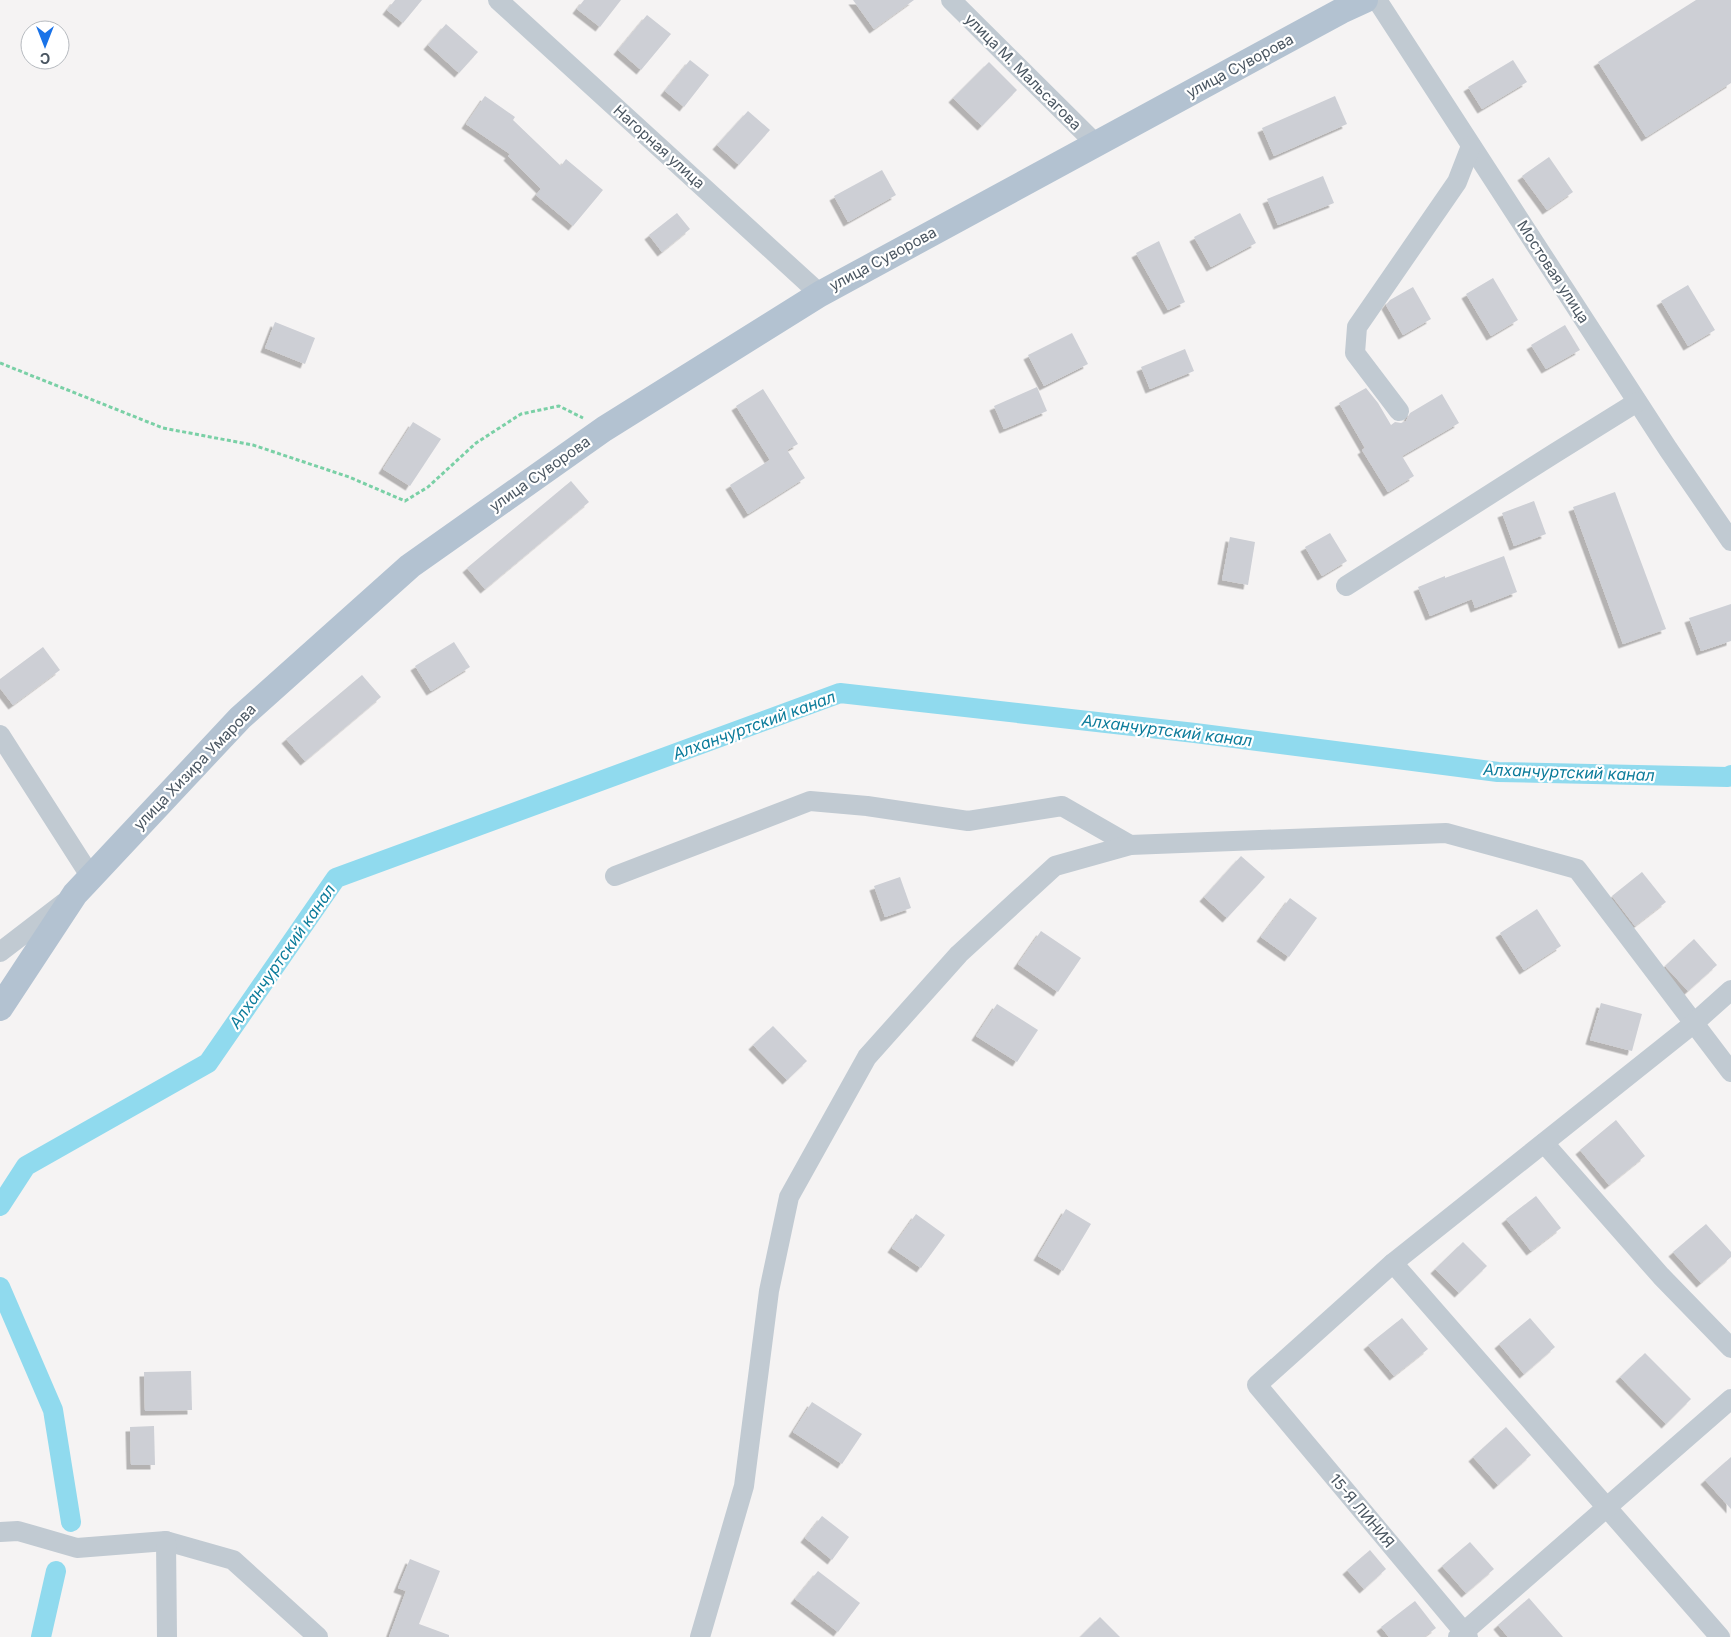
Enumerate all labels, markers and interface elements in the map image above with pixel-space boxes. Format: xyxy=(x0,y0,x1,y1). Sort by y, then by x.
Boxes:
street label: улица М. Мальсагова xyxy=(961,9,1086,134)
north arrow xyxy=(20,20,70,70)
street label: улица Суворова xyxy=(1183,29,1297,102)
text: С xyxy=(40,50,50,67)
street label: Нагорная улица xyxy=(610,101,709,193)
street label: Мостовая улица xyxy=(1513,217,1594,327)
street label: улица Суворова xyxy=(826,222,940,295)
street label: улица Суворова xyxy=(486,432,594,515)
water label: Алханчуртский канал xyxy=(669,686,838,764)
street label: улица Хизира Умарова xyxy=(129,700,260,834)
water label: Алханчуртский канал xyxy=(1080,709,1253,750)
water label: Алханчуртский канал xyxy=(1482,759,1655,785)
water label: Алханчуртский канал xyxy=(224,880,339,1033)
street label: 15-Я ЛИНИЯ xyxy=(1326,1470,1399,1551)

